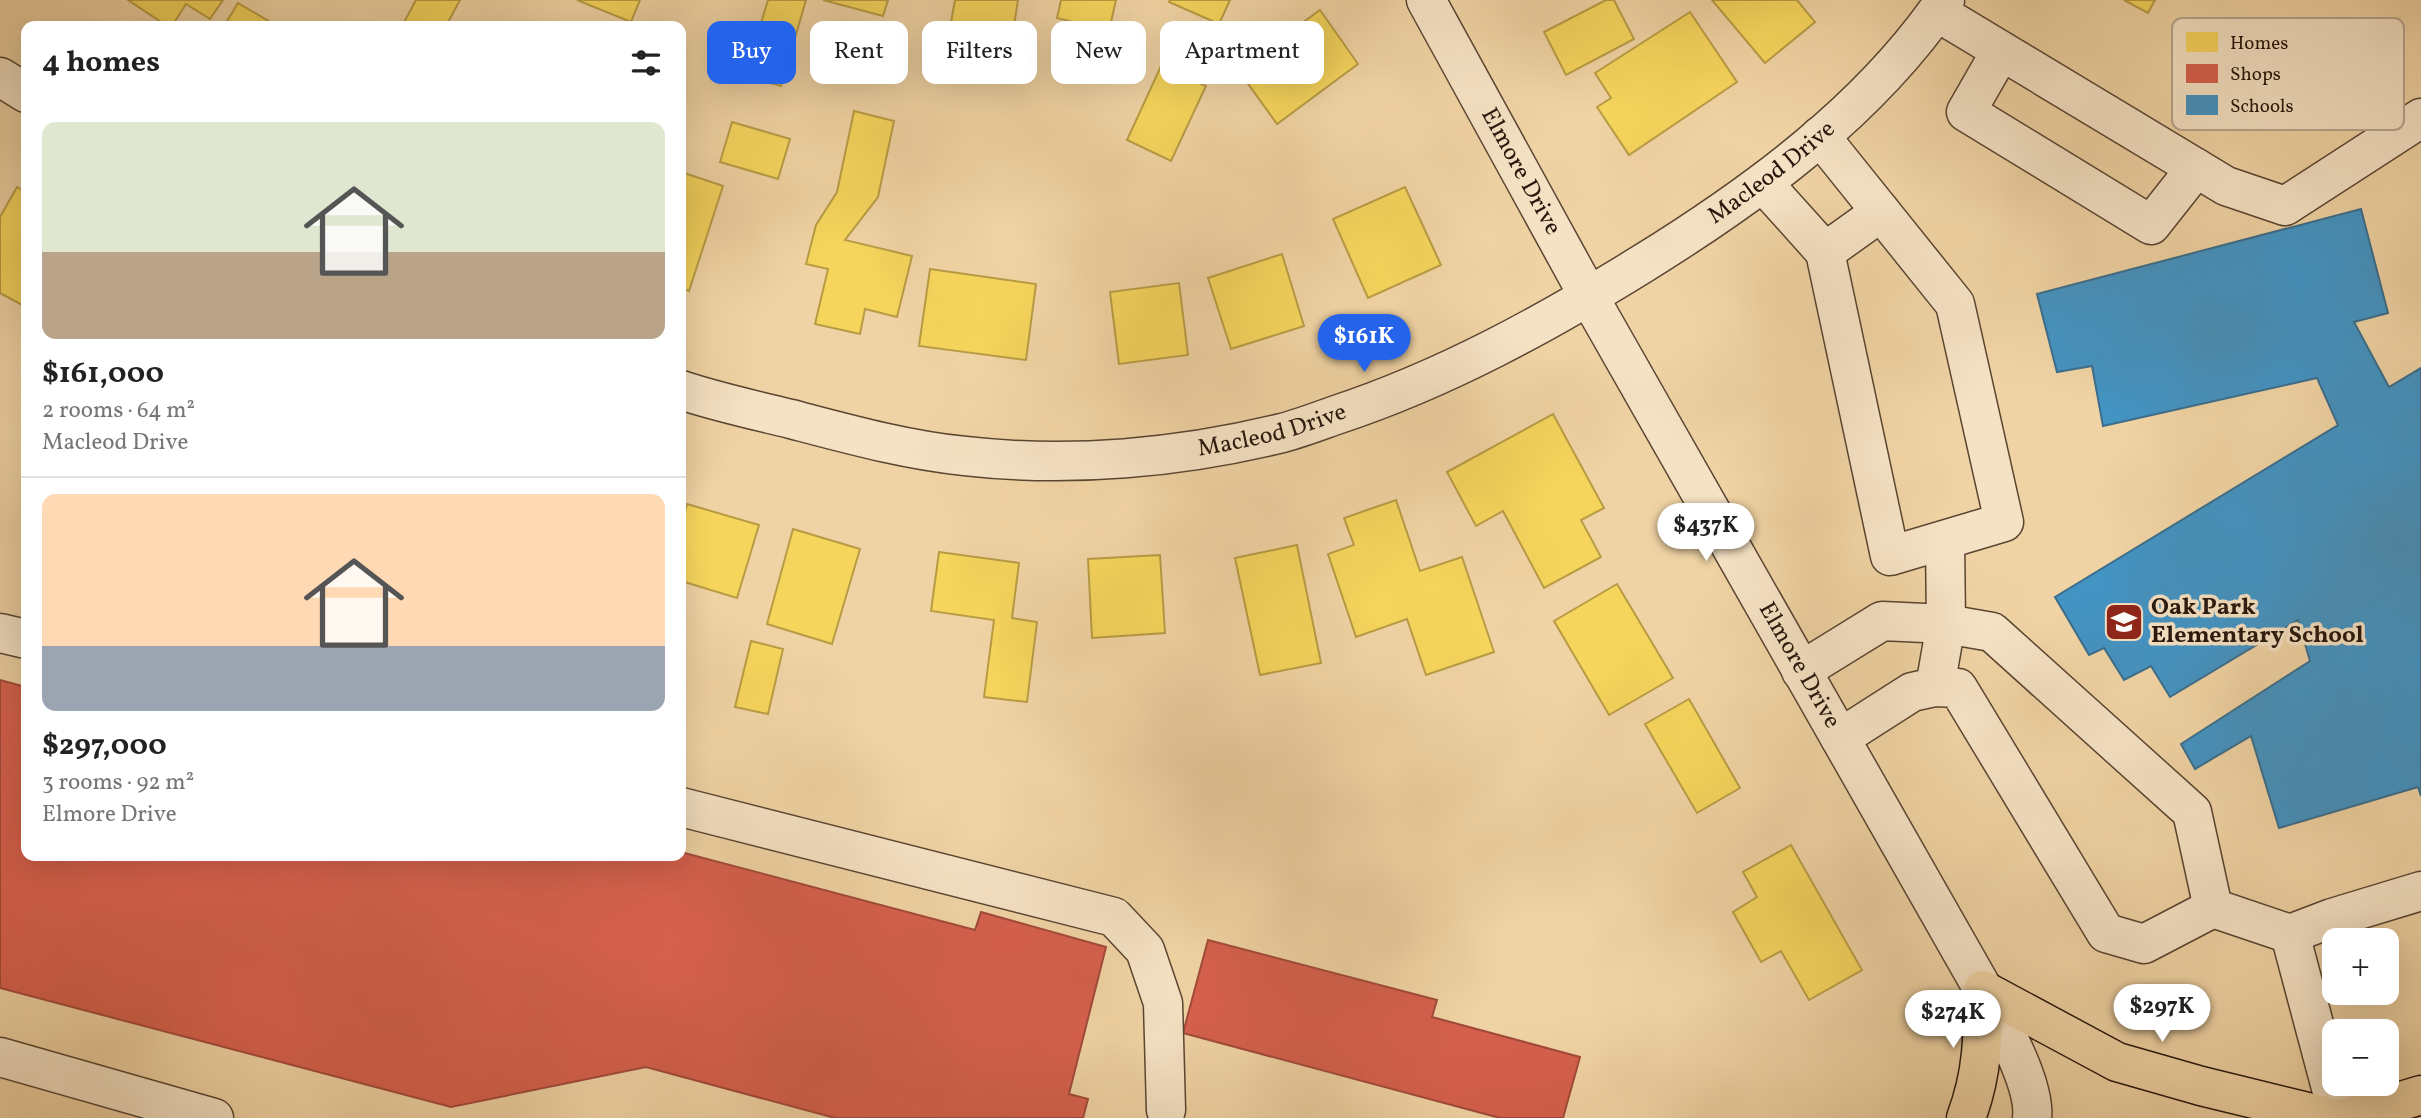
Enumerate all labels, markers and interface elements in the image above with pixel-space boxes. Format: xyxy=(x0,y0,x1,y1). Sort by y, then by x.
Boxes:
legend xyxy=(2172,18,2404,130)
chip: Buy xyxy=(707,21,796,84)
chip: Rent xyxy=(810,21,908,84)
chip: Filters xyxy=(922,21,1037,84)
chip: New xyxy=(1051,21,1146,84)
chip: Apartment xyxy=(1160,21,1324,84)
text: Homes xyxy=(2230,31,2288,57)
text: 4 homes xyxy=(42,42,160,84)
icon: filters xyxy=(627,44,665,82)
text: Shops xyxy=(2230,62,2281,88)
text: Schools xyxy=(2230,94,2294,120)
street label: Elmore Drive xyxy=(1472,102,1569,242)
street label: Macleod Drive xyxy=(1701,113,1843,233)
icon: home xyxy=(291,168,417,294)
pin: $161K xyxy=(1315,314,1413,374)
text: $161K xyxy=(1334,321,1394,353)
text: $161,000 xyxy=(42,353,164,395)
text: 2 rooms · 64 m² xyxy=(42,395,195,427)
street label: Macleod Drive xyxy=(1195,396,1351,467)
text: Macleod Drive xyxy=(42,427,188,459)
pin: $437K xyxy=(1657,504,1755,563)
text: $437K xyxy=(1673,510,1739,542)
icon: home xyxy=(291,540,417,666)
place label: Oak Park Elementary School xyxy=(2151,591,2364,653)
street label: Elmore Drive xyxy=(1749,596,1848,735)
school or university icon: Oak Park Elementary School xyxy=(2103,601,2145,643)
text: $297,000 xyxy=(42,725,167,767)
text: 3 rooms · 92 m² xyxy=(42,767,194,799)
text: Elmore Drive xyxy=(42,799,177,831)
map controls xyxy=(2322,928,2399,1096)
button: + xyxy=(2322,928,2399,1005)
pin: $297K xyxy=(2113,984,2211,1044)
pin: $274K xyxy=(1904,990,2002,1050)
text: $297K xyxy=(2129,991,2195,1023)
text: $274K xyxy=(1921,997,1985,1029)
button: − xyxy=(2322,1019,2399,1096)

